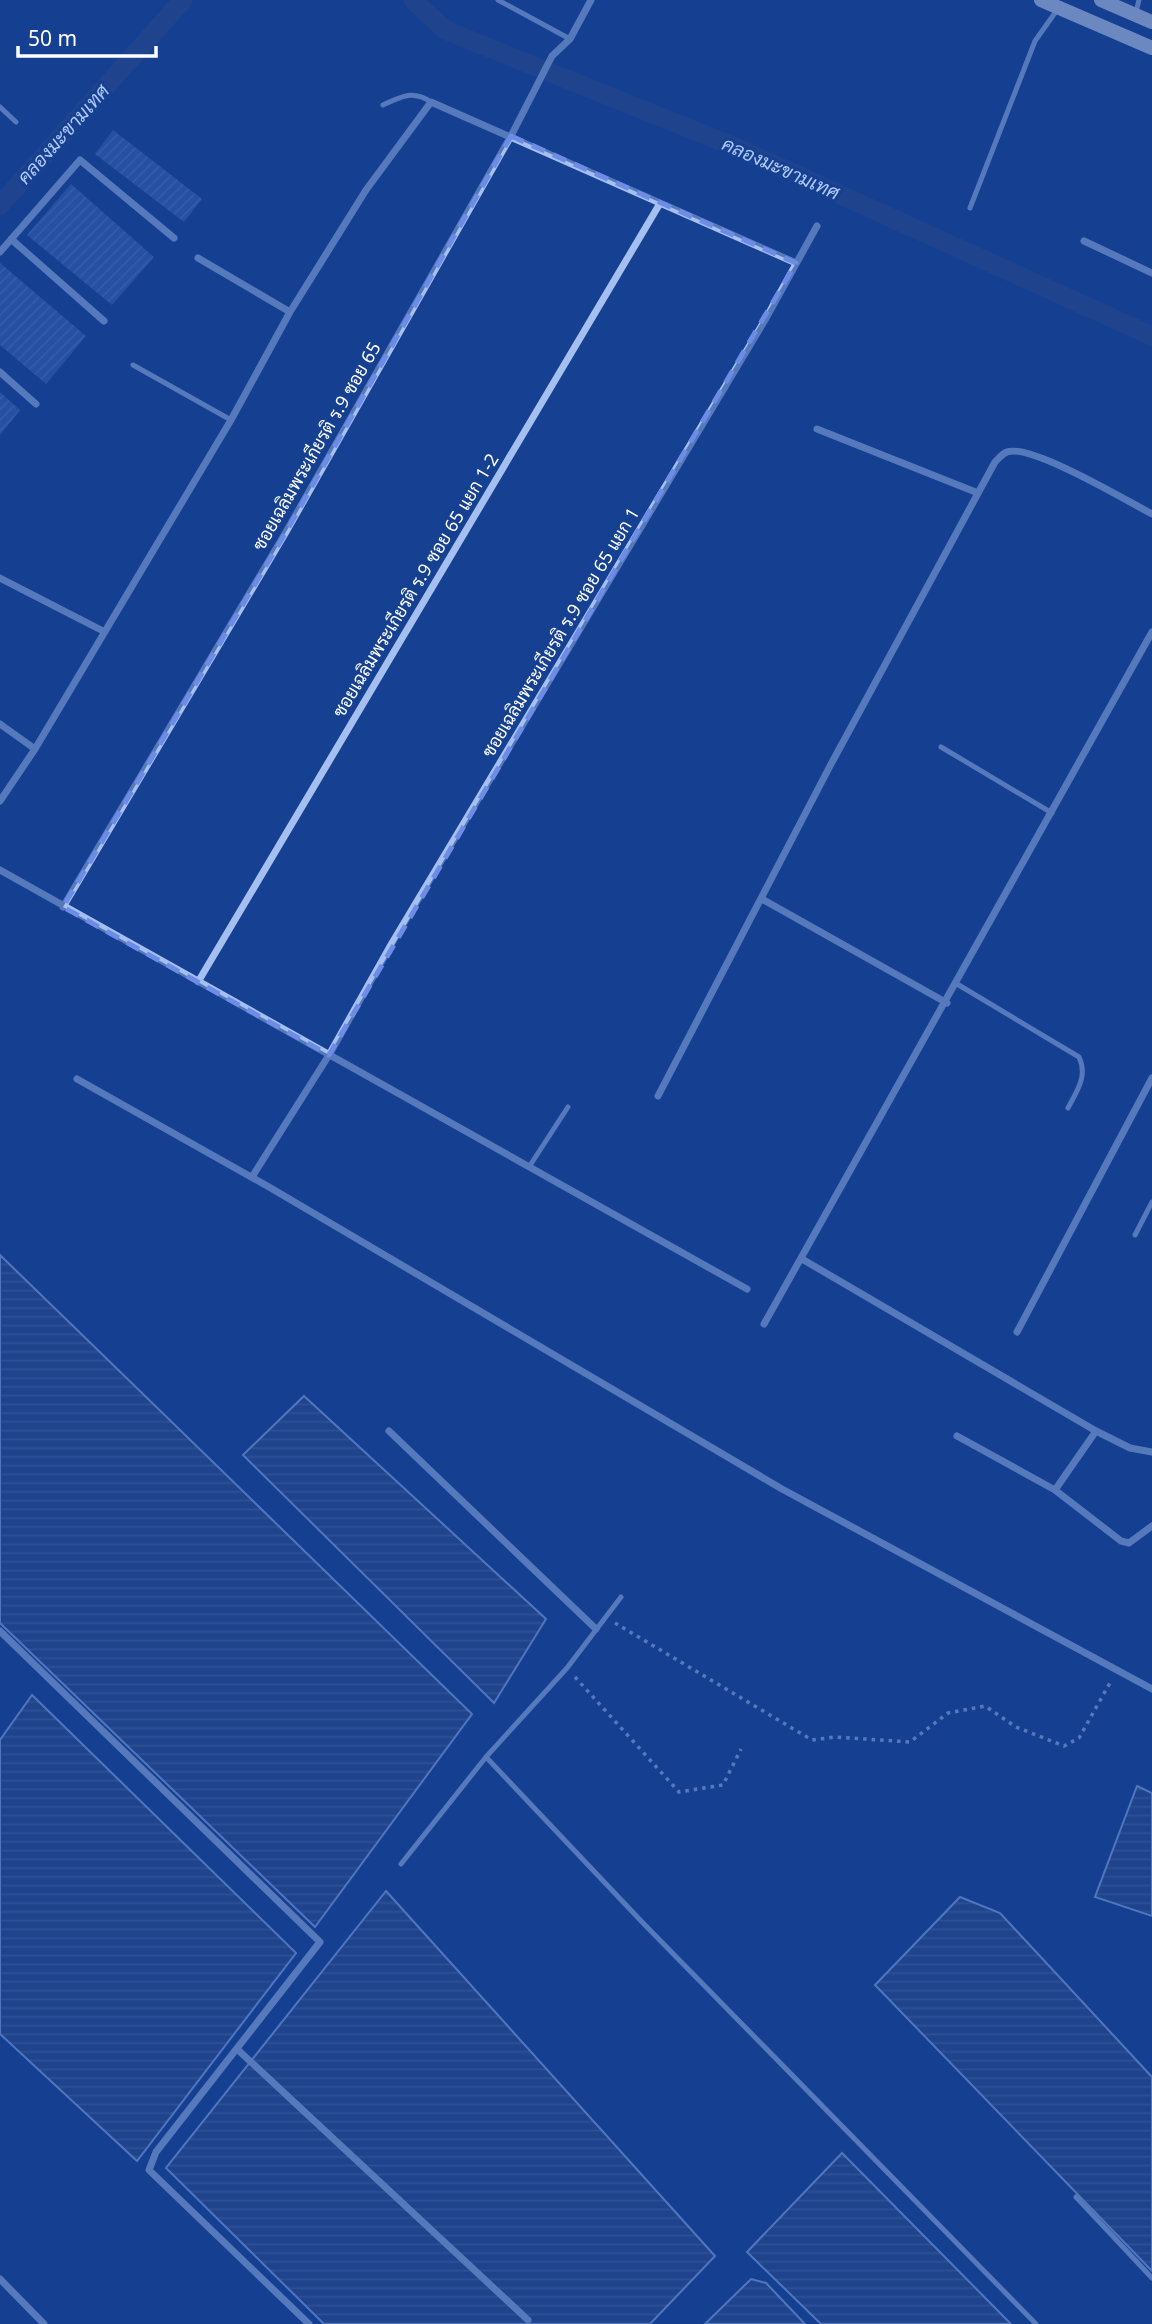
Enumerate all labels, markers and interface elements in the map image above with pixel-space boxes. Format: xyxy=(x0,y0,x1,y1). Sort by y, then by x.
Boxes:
scale bar xyxy=(18,14,156,58)
text: 50 m xyxy=(28,24,77,52)
water label: คลองมะขามเทศ xyxy=(11,78,115,190)
water label: คลองมะขามเทศ xyxy=(718,130,844,206)
street label: ซอยเฉลิมพระเกียรติ ร.9 ซอย 65 xyxy=(246,337,386,555)
street label: ซอยเฉลิมพระเกียรติ ร.9 ซอย 65 แยก 1-2 xyxy=(327,449,503,721)
street label: ซอยเฉลิมพระเกียรติ ร.9 ซอย 65 แยก 1 xyxy=(476,503,644,761)

